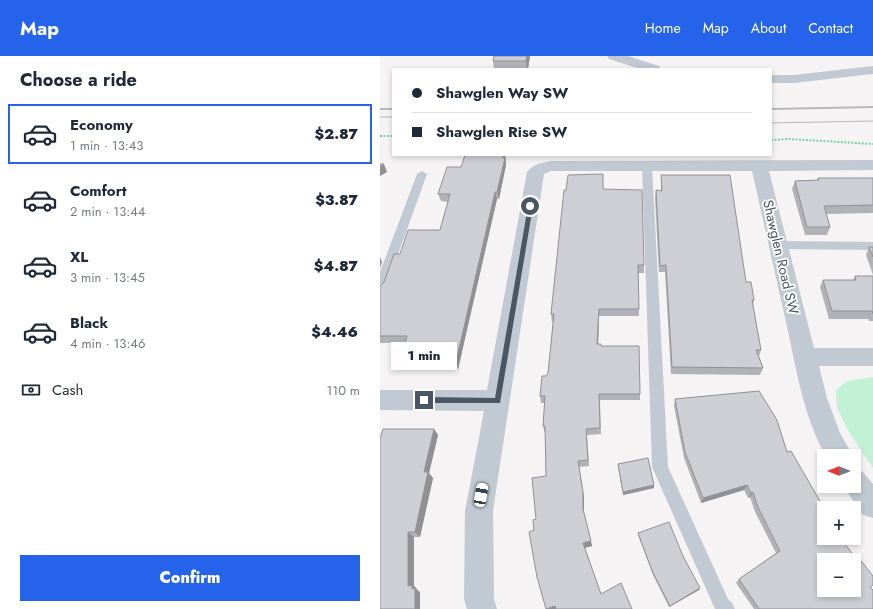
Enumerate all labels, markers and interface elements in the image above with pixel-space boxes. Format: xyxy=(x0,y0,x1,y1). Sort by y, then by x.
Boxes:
text: Map xyxy=(20,15,59,42)
text: Home xyxy=(645,18,681,38)
text: Map xyxy=(703,18,729,38)
text: About xyxy=(751,18,786,38)
text: Contact xyxy=(808,18,853,38)
text: Choose a ride xyxy=(20,67,137,93)
text: Shawglen Way SW xyxy=(436,82,568,104)
text: Economy xyxy=(70,114,133,136)
icon: car xyxy=(22,116,58,152)
text: Shawglen Rise SW xyxy=(436,121,567,143)
text: $2.87 xyxy=(314,123,358,145)
text: 1 min · 13:43 xyxy=(70,136,143,155)
text: Comfort xyxy=(70,180,127,202)
icon: car xyxy=(22,182,58,218)
text: $3.87 xyxy=(315,189,358,211)
route start xyxy=(521,197,539,215)
street label: Shawglen Road SW xyxy=(758,198,804,316)
text: 2 min · 13:44 xyxy=(70,202,145,221)
text: XL xyxy=(70,246,88,268)
icon: car xyxy=(22,248,58,284)
text: $4.87 xyxy=(314,255,358,277)
text: 3 min · 13:45 xyxy=(70,268,145,287)
text: Black xyxy=(70,312,108,334)
icon: car xyxy=(22,314,58,350)
text: $4.46 xyxy=(311,321,358,343)
text: 4 min · 13:46 xyxy=(70,334,145,353)
callout: 1 min xyxy=(391,342,457,370)
text: 1 min xyxy=(408,346,440,365)
icon: cash xyxy=(20,379,42,401)
text: Cash xyxy=(52,379,83,401)
text: 110 m xyxy=(326,381,360,400)
route end xyxy=(415,391,433,409)
north arrow xyxy=(817,449,861,493)
map controls xyxy=(817,449,861,597)
car xyxy=(473,482,489,508)
button: + xyxy=(817,501,861,545)
button: − xyxy=(817,553,861,597)
button: Confirm xyxy=(20,555,360,601)

